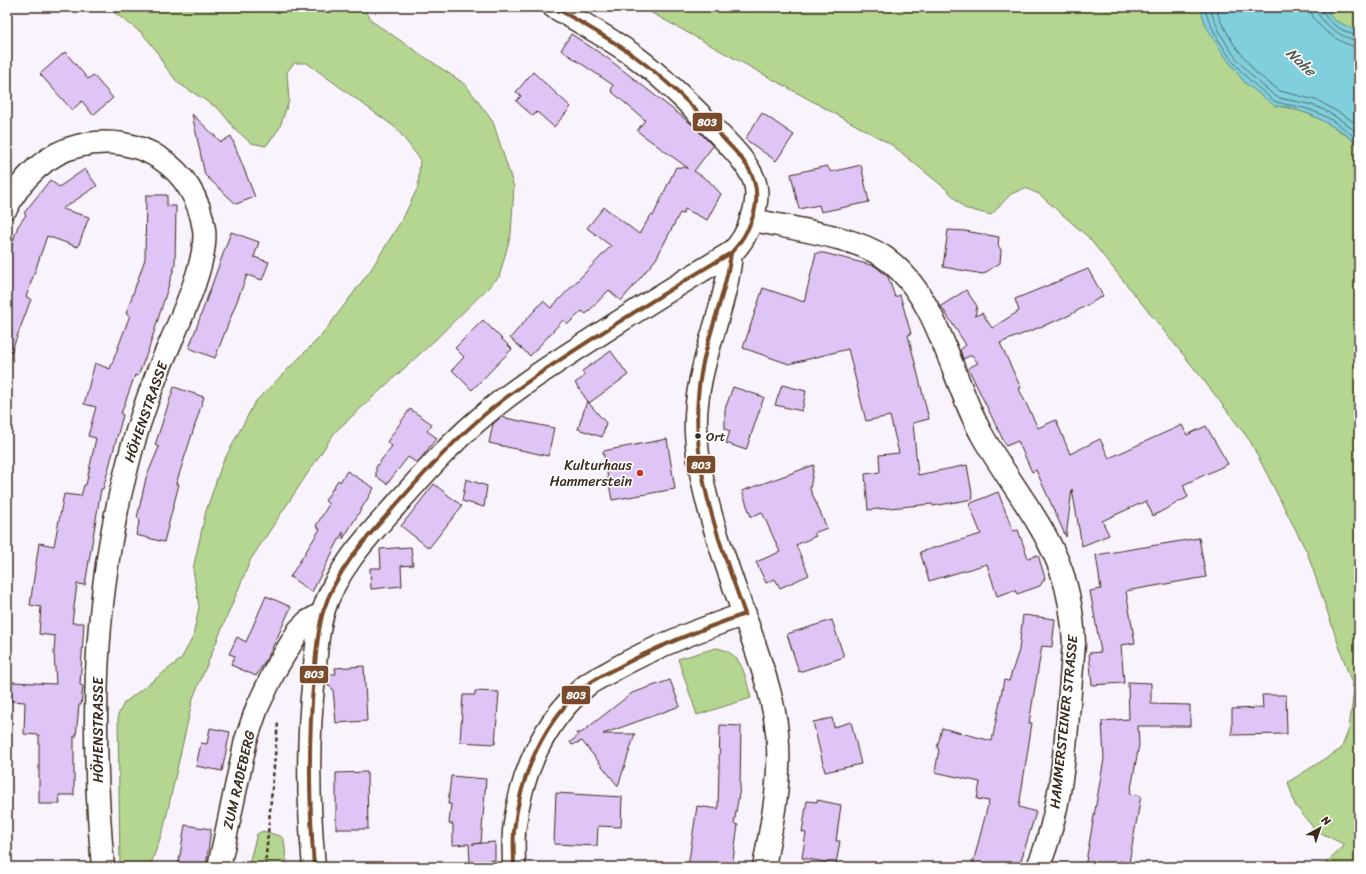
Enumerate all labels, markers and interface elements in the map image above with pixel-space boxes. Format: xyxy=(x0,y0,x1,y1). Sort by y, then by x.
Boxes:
water label: Nahe xyxy=(1280,41,1323,84)
line badge: 803 xyxy=(692,112,723,132)
text: 803 xyxy=(696,113,718,132)
street label: HÖHENSTRASSE xyxy=(117,357,175,466)
place label: Ort xyxy=(706,425,726,448)
marker: Ort xyxy=(693,431,703,441)
place label: Kulturhaus Hammerstein xyxy=(550,453,633,494)
line badge: 803 xyxy=(686,455,716,474)
text: 803 xyxy=(690,456,712,475)
marker: Kulturhaus Hammerstein xyxy=(635,468,645,478)
street label: HAMMERSTEINER STRASSE xyxy=(1042,633,1086,810)
line badge: 803 xyxy=(299,665,329,684)
text: 803 xyxy=(303,665,325,684)
street label: HÖHENSTRASSE xyxy=(86,676,111,783)
line badge: 803 xyxy=(561,685,591,705)
text: 803 xyxy=(565,686,587,705)
street label: ZUM RADEBERG xyxy=(216,728,263,832)
north arrow xyxy=(1300,808,1340,848)
text: N xyxy=(1316,810,1335,831)

